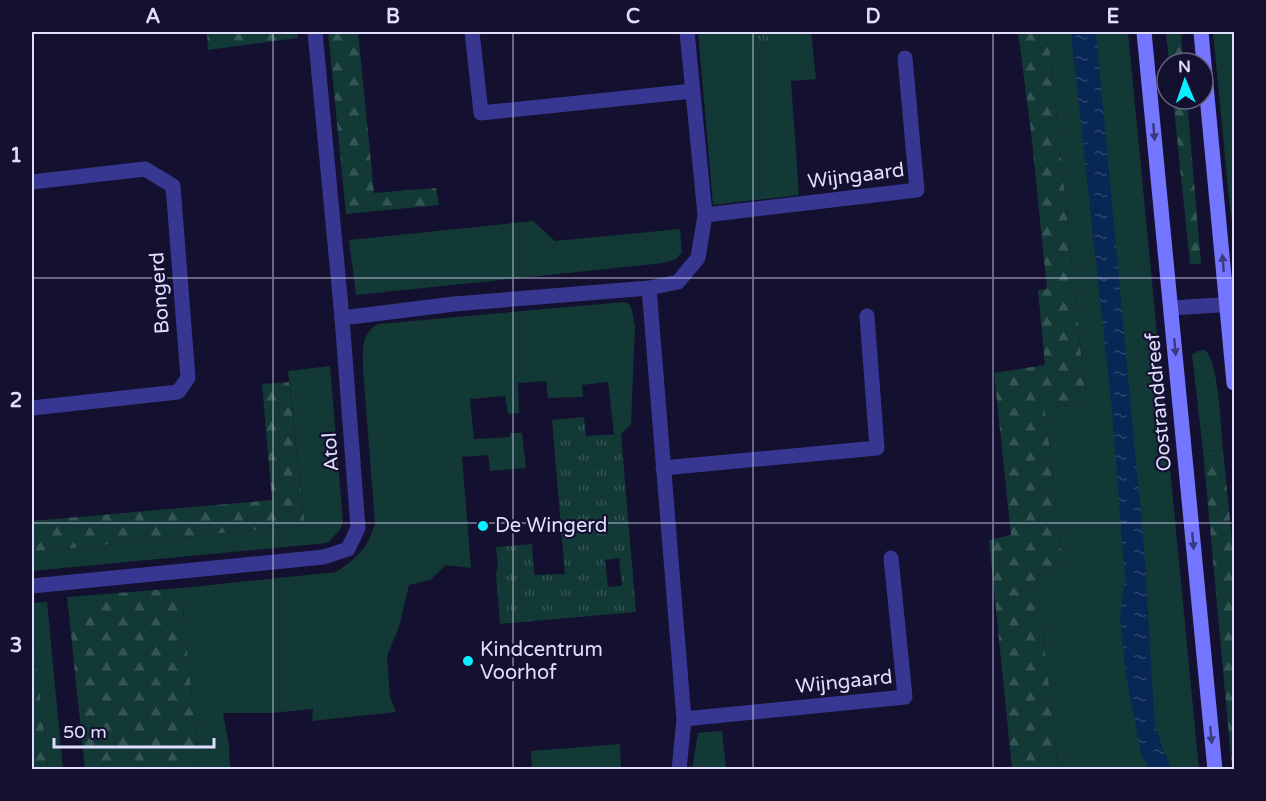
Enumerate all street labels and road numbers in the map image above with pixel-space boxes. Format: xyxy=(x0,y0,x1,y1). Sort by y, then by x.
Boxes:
street label: Wijngaard xyxy=(806,158,906,194)
street label: Bongerd xyxy=(145,251,175,335)
street label: Oostranddreef xyxy=(1141,331,1177,472)
street label: Atol xyxy=(318,432,344,472)
street label: Wijngaard xyxy=(794,665,894,699)

